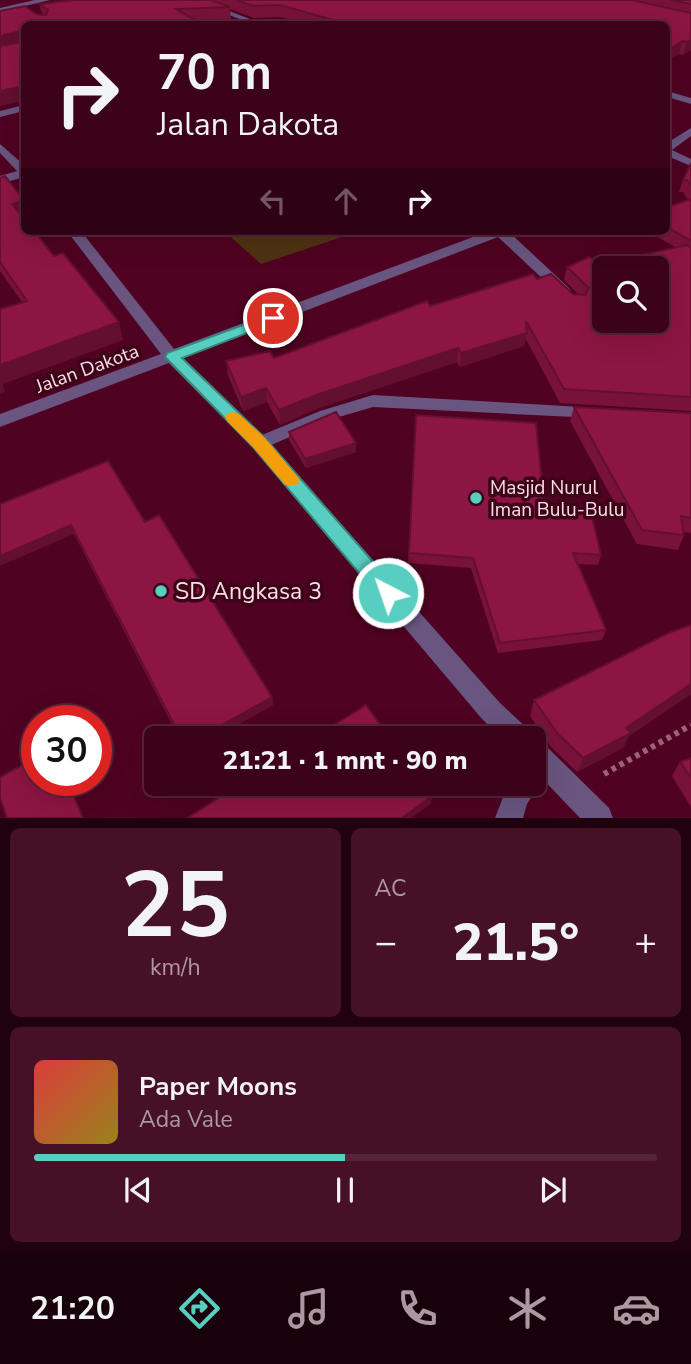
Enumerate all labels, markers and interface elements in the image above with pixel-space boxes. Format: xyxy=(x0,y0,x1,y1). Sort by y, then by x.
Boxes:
text: 70 m xyxy=(157,39,272,106)
icon: right xyxy=(42,49,133,140)
text: Jalan Dakota xyxy=(157,103,339,146)
icon: left xyxy=(254,182,292,220)
icon: ahead xyxy=(327,182,365,220)
icon: right xyxy=(400,182,438,220)
map controls xyxy=(592,256,669,333)
button: search xyxy=(592,256,669,333)
pin xyxy=(243,288,303,348)
icon: arrive xyxy=(254,299,292,337)
street label: Jalan Dakota xyxy=(31,338,143,400)
place label: Masjid Nurul Iman Bulu-Bulu xyxy=(490,475,625,523)
marker: Masjid Nurul Iman Bulu-Bulu xyxy=(468,490,484,506)
position arrow xyxy=(351,556,425,630)
place label: SD Angkasa 3 xyxy=(175,576,322,607)
marker: SD Angkasa 3 xyxy=(153,583,169,599)
speed limit sign: 30 xyxy=(21,705,112,796)
text: 21:21 · 1 mnt · 90 m xyxy=(222,743,468,778)
text: 25 xyxy=(121,844,230,968)
text: AC xyxy=(375,873,406,904)
text: 21.5° xyxy=(452,907,579,978)
text: − xyxy=(375,917,397,968)
text: + xyxy=(634,917,657,968)
text: km/h xyxy=(150,952,201,983)
text: Paper Moons xyxy=(139,1069,297,1104)
text: Ada Vale xyxy=(139,1104,233,1135)
icon: previous xyxy=(119,1171,157,1209)
icon: pause xyxy=(326,1171,364,1209)
icon: next xyxy=(534,1171,572,1209)
icon: directions xyxy=(175,1284,224,1333)
icon: music xyxy=(284,1284,333,1333)
icon: phone xyxy=(393,1284,442,1333)
icon: climate xyxy=(503,1284,552,1333)
icon: car xyxy=(612,1284,661,1333)
text: 21:20 xyxy=(30,1287,115,1330)

